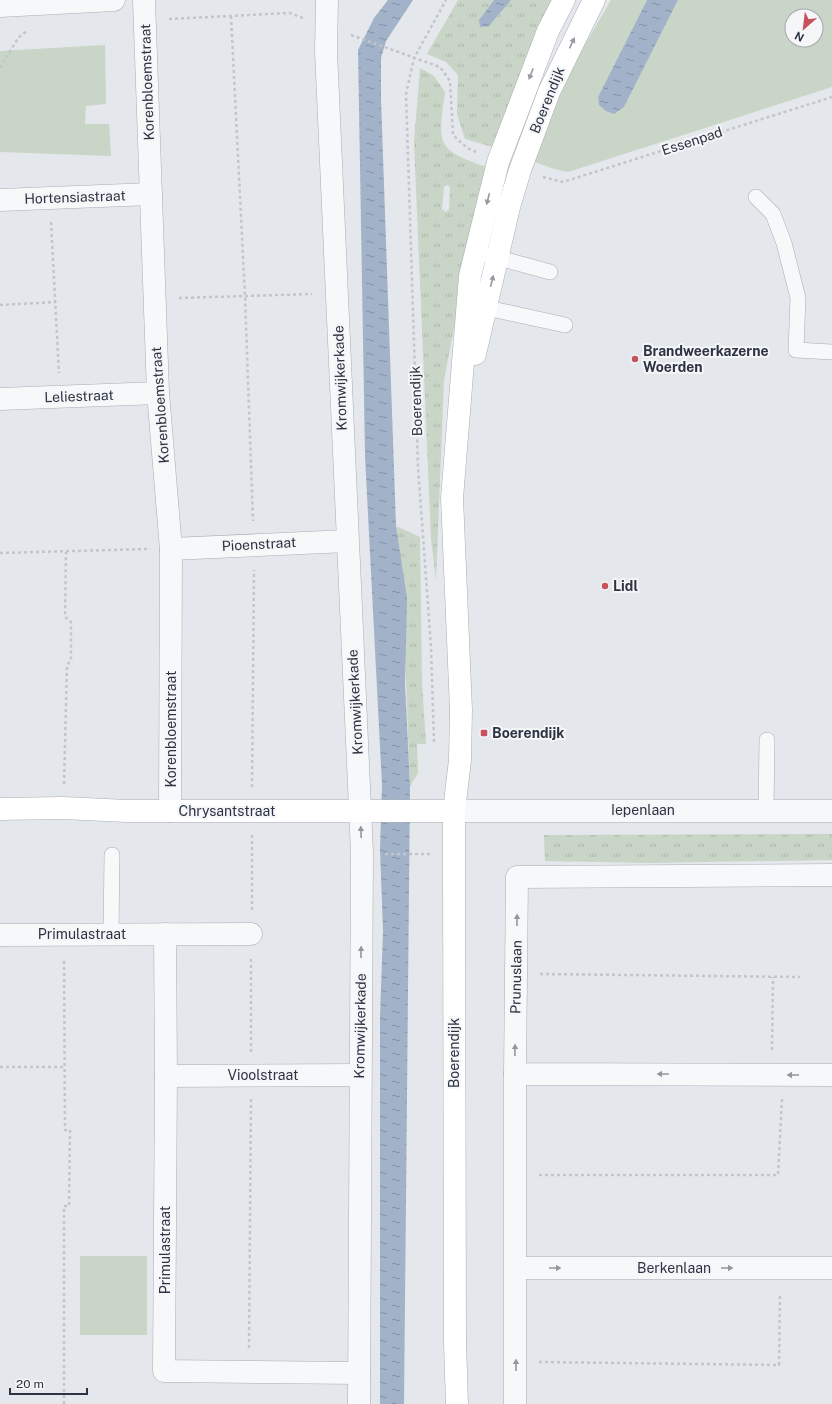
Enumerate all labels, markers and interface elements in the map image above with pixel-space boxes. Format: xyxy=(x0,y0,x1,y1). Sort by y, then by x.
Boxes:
north arrow xyxy=(784,8,824,48)
street label: Korenbloemstraat xyxy=(137,23,157,141)
text: N xyxy=(793,30,806,44)
one-way arrow xyxy=(569,38,575,49)
street label: Boerendijk xyxy=(526,64,568,136)
one-way arrow xyxy=(528,69,534,81)
street label: Essenpad xyxy=(660,124,724,158)
street label: Hortensiastraat xyxy=(24,187,126,207)
one-way arrow xyxy=(485,194,491,206)
one-way arrow xyxy=(490,275,496,287)
street label: Kromwijkerkade xyxy=(330,325,350,431)
place label: Brandweerkazerne Woerden xyxy=(643,343,769,375)
street label: Korenbloemstraat xyxy=(148,346,172,464)
marker: Brandweerkazerne Woerden xyxy=(630,354,640,364)
street label: Boerendijk xyxy=(407,366,425,436)
street label: Leliestraat xyxy=(44,387,114,405)
street label: Pioenstraat xyxy=(221,534,297,554)
place label: Lidl xyxy=(613,578,638,594)
marker: Lidl xyxy=(600,581,610,591)
street label: Kromwijkerkade xyxy=(344,649,366,755)
street label: Korenbloemstraat xyxy=(163,671,179,787)
place label: Boerendijk xyxy=(492,725,564,741)
marker: Boerendijk xyxy=(479,728,489,738)
street label: Iepenlaan xyxy=(611,802,675,818)
street label: Chrysantstraat xyxy=(179,803,275,819)
one-way arrow xyxy=(358,826,365,838)
one-way arrow xyxy=(513,914,520,926)
street label: Primulastraat xyxy=(38,926,126,942)
street label: Prunuslaan xyxy=(507,940,525,1014)
one-way arrow xyxy=(358,945,364,958)
street label: Kromwijkerkade xyxy=(351,973,369,1079)
street label: Boerendijk xyxy=(446,1018,462,1088)
one-way arrow xyxy=(512,1043,518,1056)
street label: Vioolstraat xyxy=(228,1067,298,1083)
one-way arrow xyxy=(656,1071,669,1077)
one-way arrow xyxy=(786,1072,799,1078)
street label: Primulastraat xyxy=(157,1206,173,1294)
street label: Berkenlaan xyxy=(637,1260,711,1276)
one-way arrow xyxy=(549,1265,562,1271)
one-way arrow xyxy=(721,1265,734,1271)
one-way arrow xyxy=(512,1359,519,1371)
scale bar xyxy=(10,1370,87,1396)
text: 20 m xyxy=(16,1377,44,1391)

